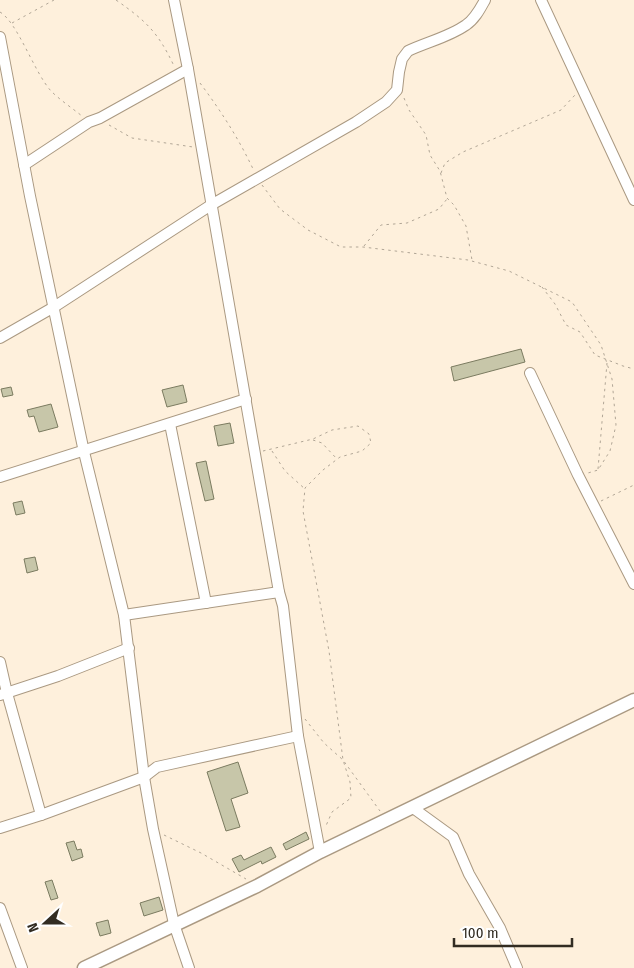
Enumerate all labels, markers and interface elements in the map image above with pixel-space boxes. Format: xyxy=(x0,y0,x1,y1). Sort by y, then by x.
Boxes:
north arrow xyxy=(20,898,70,948)
scale bar xyxy=(454,916,572,948)
text: N xyxy=(24,921,43,934)
text: 100 m xyxy=(462,924,499,942)

